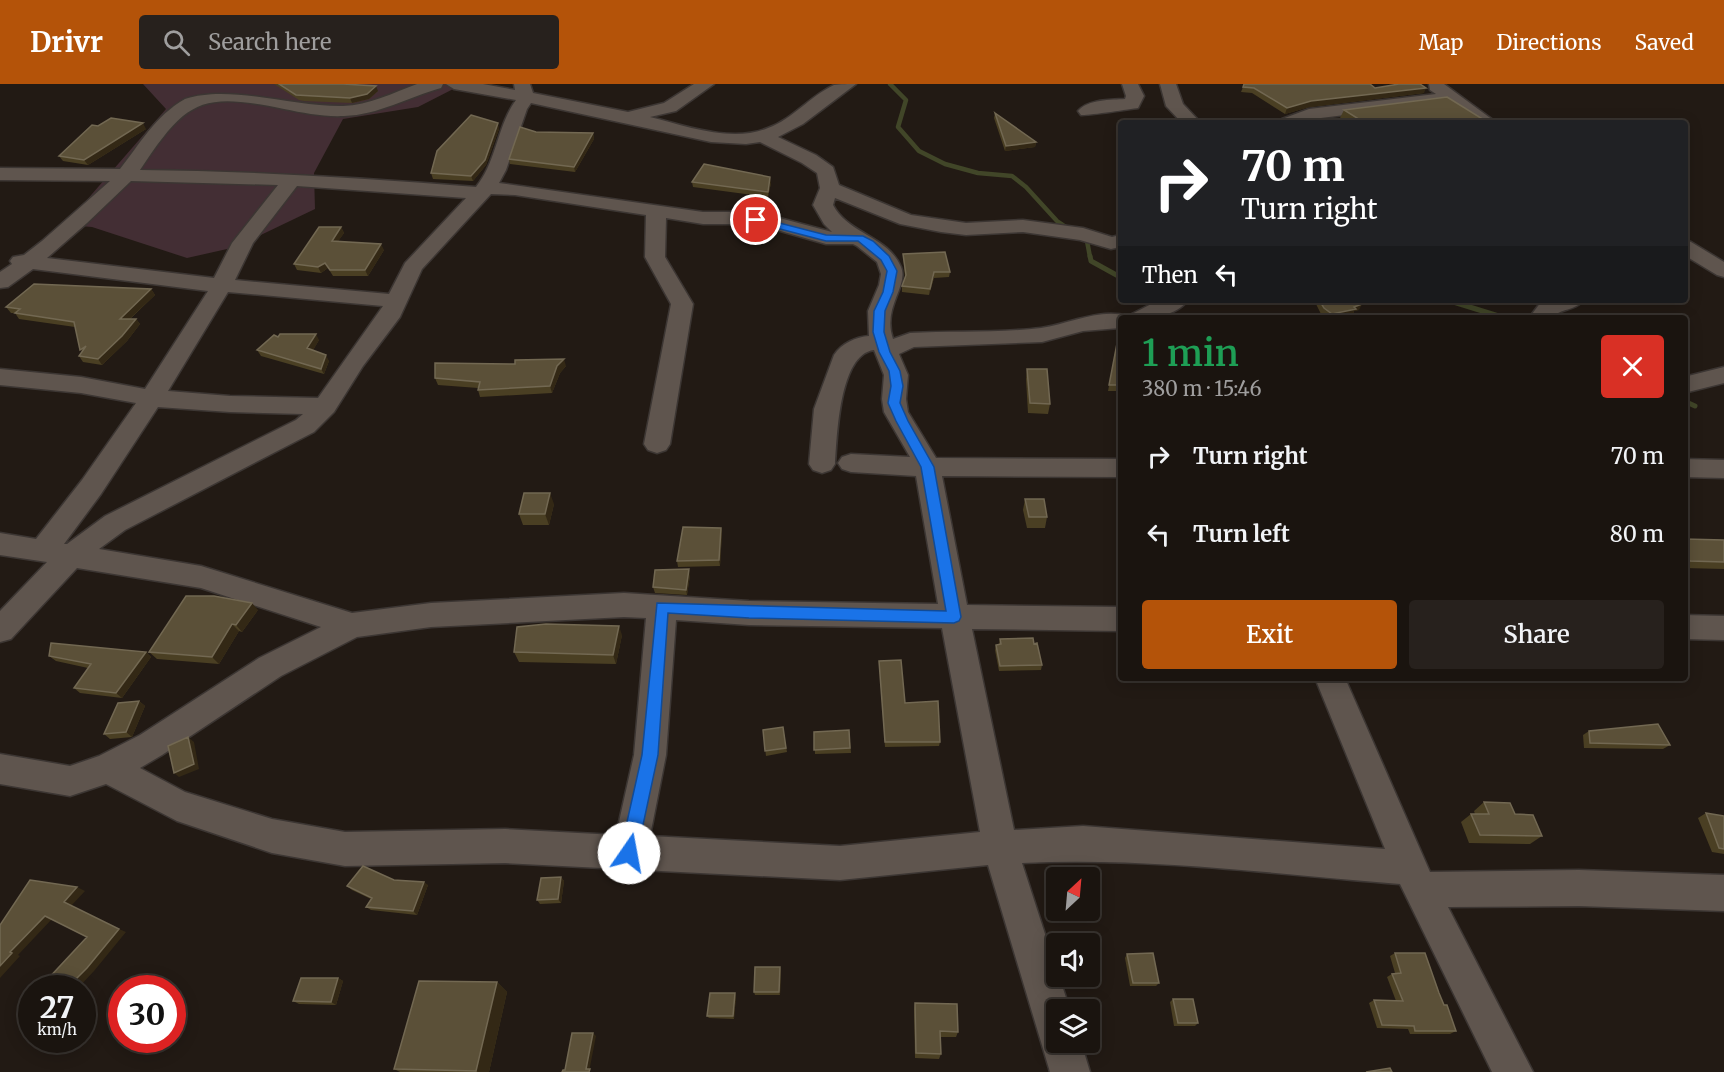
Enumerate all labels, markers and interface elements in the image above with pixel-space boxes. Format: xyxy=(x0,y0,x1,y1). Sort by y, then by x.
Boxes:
search box xyxy=(139,15,559,69)
text: Drivr xyxy=(30,24,103,60)
icon: search xyxy=(160,26,193,59)
text: Search here xyxy=(208,28,331,56)
text: Map xyxy=(1419,29,1463,56)
text: Directions xyxy=(1496,29,1601,56)
text: Saved xyxy=(1634,29,1694,56)
text: 70 m xyxy=(1241,140,1345,192)
icon: right xyxy=(1142,144,1220,222)
text: Turn right xyxy=(1241,192,1378,226)
pin xyxy=(730,194,781,245)
icon: arrive xyxy=(739,203,772,236)
icon: left xyxy=(1210,258,1243,291)
text: Then xyxy=(1142,261,1198,289)
text: 1 min xyxy=(1142,331,1239,376)
button: close xyxy=(1601,335,1664,398)
text: 380 m · 15:46 xyxy=(1142,376,1262,401)
icon: right xyxy=(1142,440,1175,473)
text: Turn right xyxy=(1193,442,1307,470)
text: 70 m xyxy=(1611,442,1664,470)
icon: left xyxy=(1142,518,1175,551)
text: Turn left xyxy=(1193,520,1290,548)
text: 80 m xyxy=(1610,520,1664,548)
button: Exit xyxy=(1142,600,1397,669)
button: Share xyxy=(1409,600,1664,669)
position arrow xyxy=(597,821,661,885)
north arrow xyxy=(1046,867,1100,921)
map controls xyxy=(1046,867,1100,1053)
button: sound xyxy=(1046,933,1100,987)
speed limit sign: 30 xyxy=(108,975,186,1053)
text: 27 xyxy=(40,988,74,1026)
button: layers xyxy=(1046,999,1100,1053)
text: km/h xyxy=(37,1020,77,1039)

